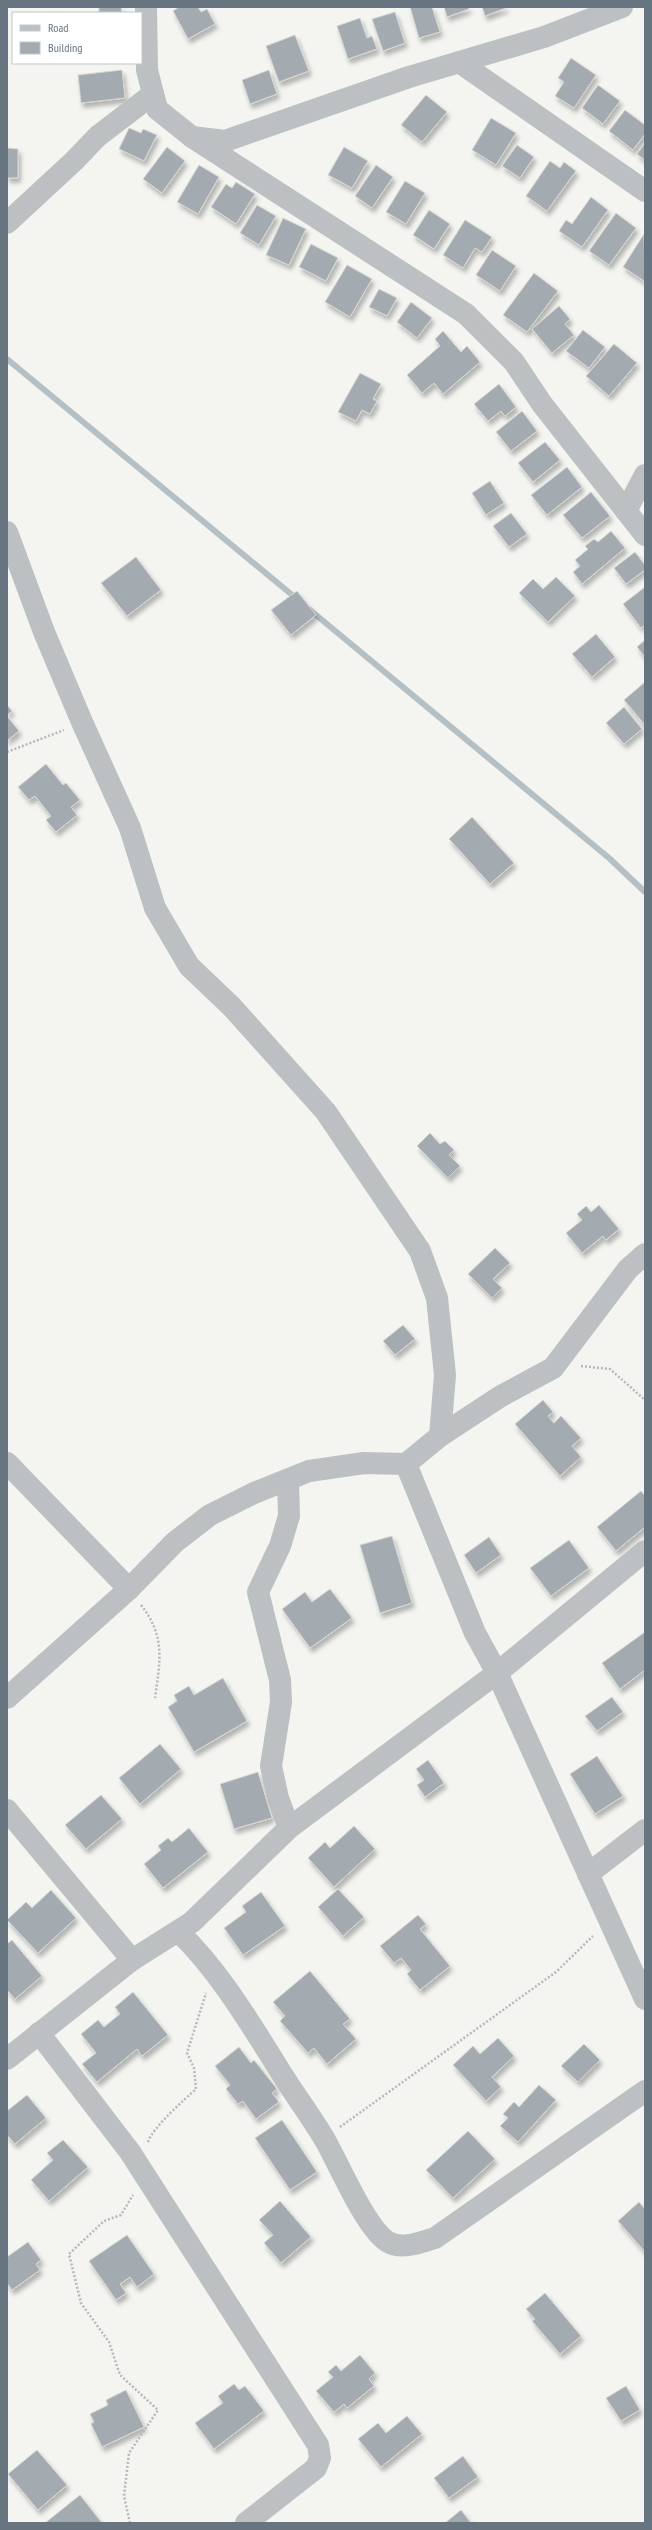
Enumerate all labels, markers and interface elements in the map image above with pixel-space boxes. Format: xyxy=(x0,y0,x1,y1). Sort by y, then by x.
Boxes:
legend xyxy=(12,12,142,64)
text: Road xyxy=(48,20,68,35)
text: Building xyxy=(48,40,83,55)

